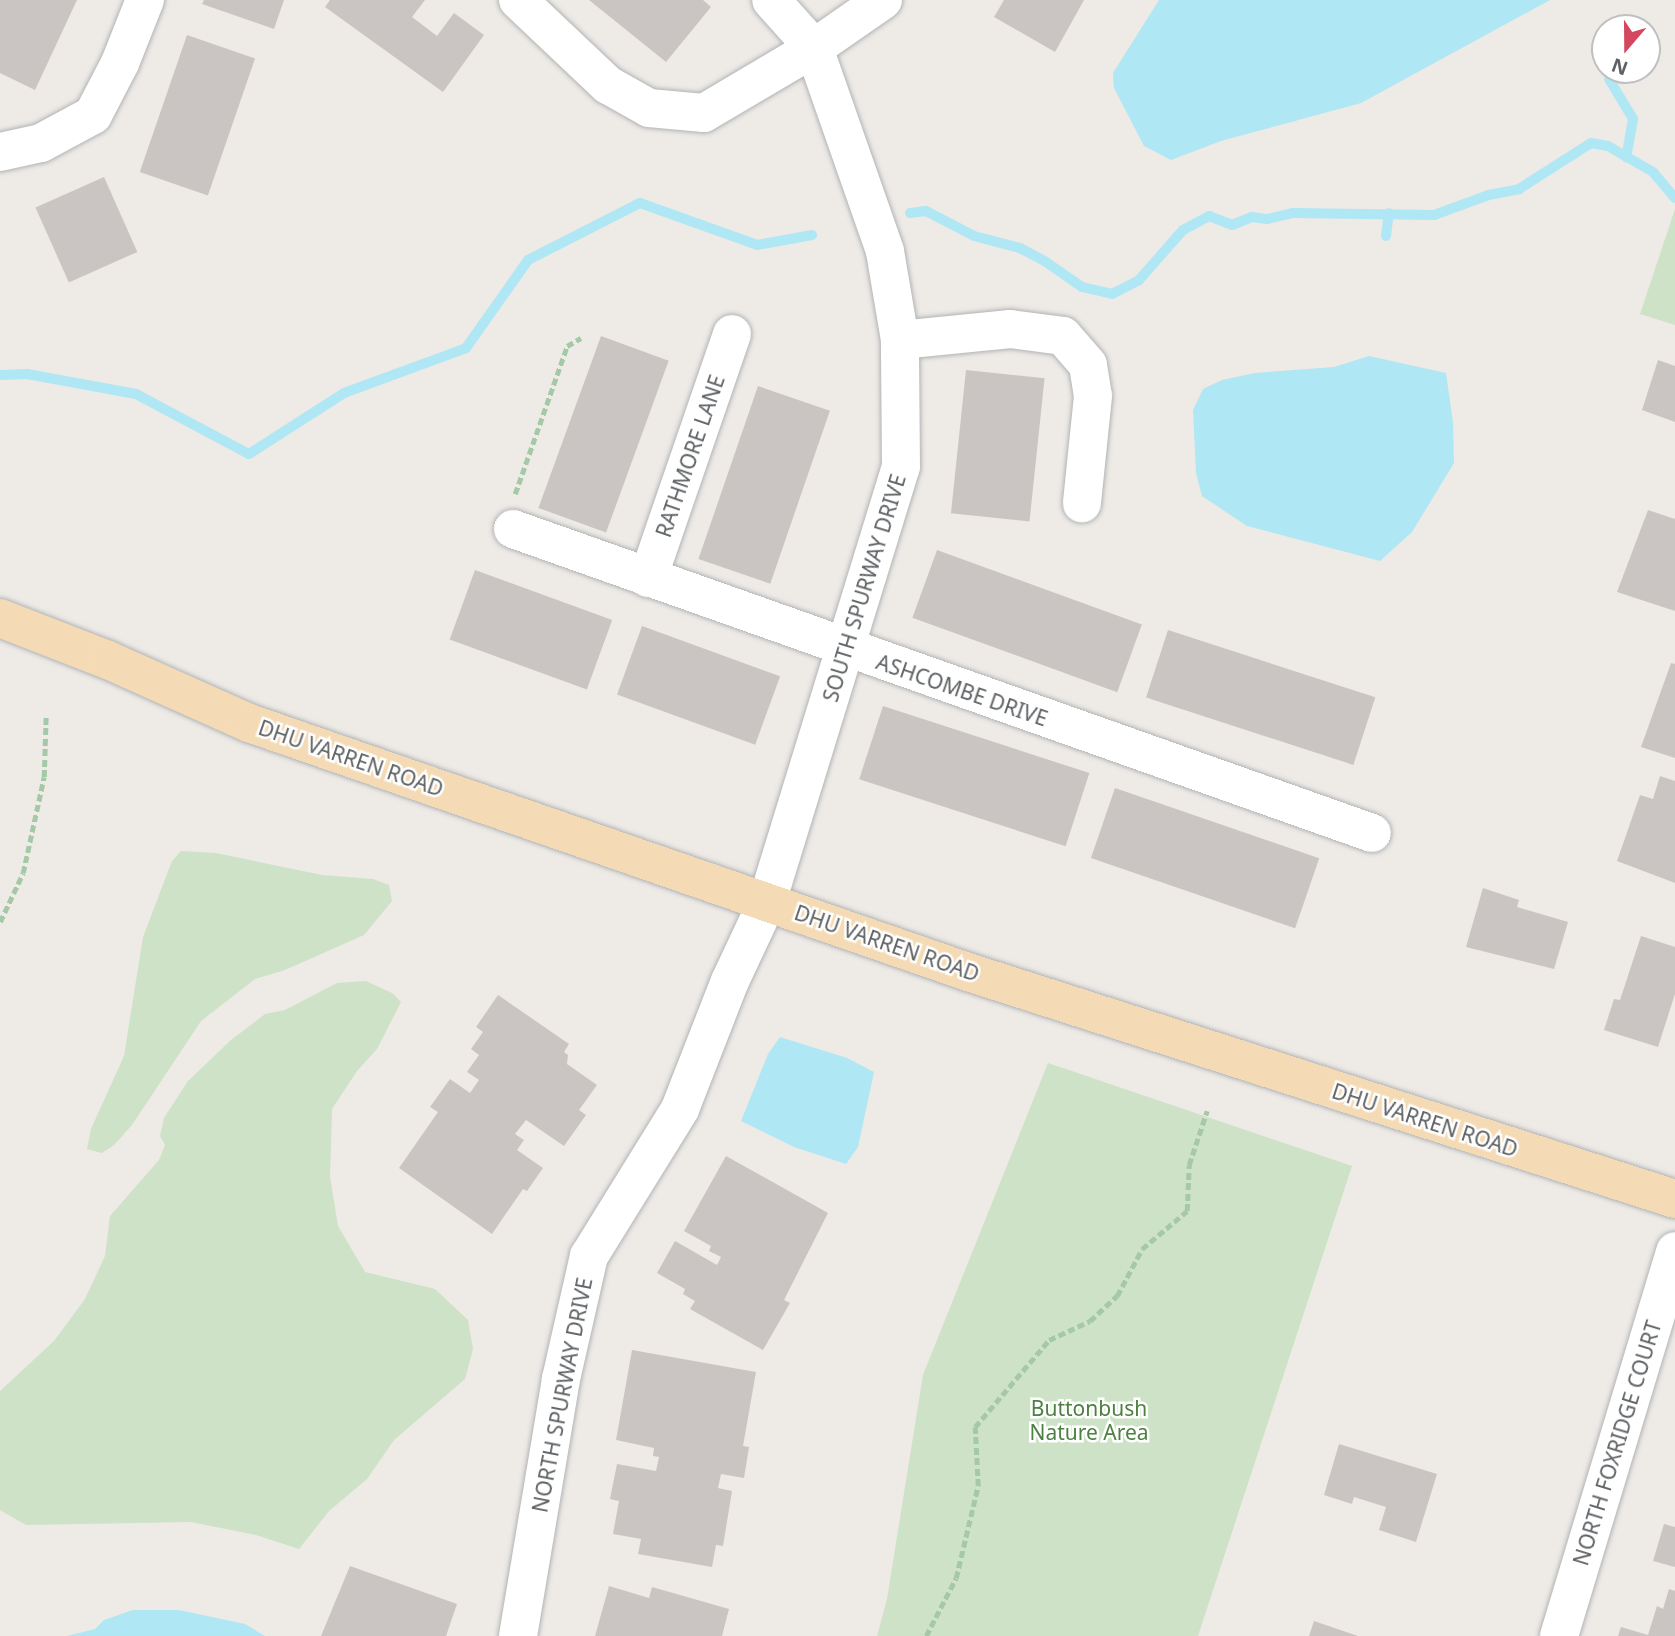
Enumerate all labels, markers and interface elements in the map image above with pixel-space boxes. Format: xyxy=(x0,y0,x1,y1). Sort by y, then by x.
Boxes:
north arrow xyxy=(1591,14,1661,84)
text: N xyxy=(1608,52,1631,82)
street label: RATHMORE LANE xyxy=(650,372,730,540)
street label: SOUTH SPURWAY DRIVE xyxy=(817,471,911,705)
street label: ASHCOMBE DRIVE xyxy=(873,649,1051,731)
street label: DHU VARREN ROAD xyxy=(255,715,447,801)
street label: DHU VARREN ROAD xyxy=(791,900,983,986)
street label: DHU VARREN ROAD xyxy=(1329,1078,1521,1162)
street label: NORTH SPURWAY DRIVE xyxy=(527,1275,597,1515)
street label: NORTH FOXRIDGE COURT xyxy=(1568,1318,1666,1568)
park label: Buttonbush Nature Area xyxy=(1029,1395,1149,1445)

